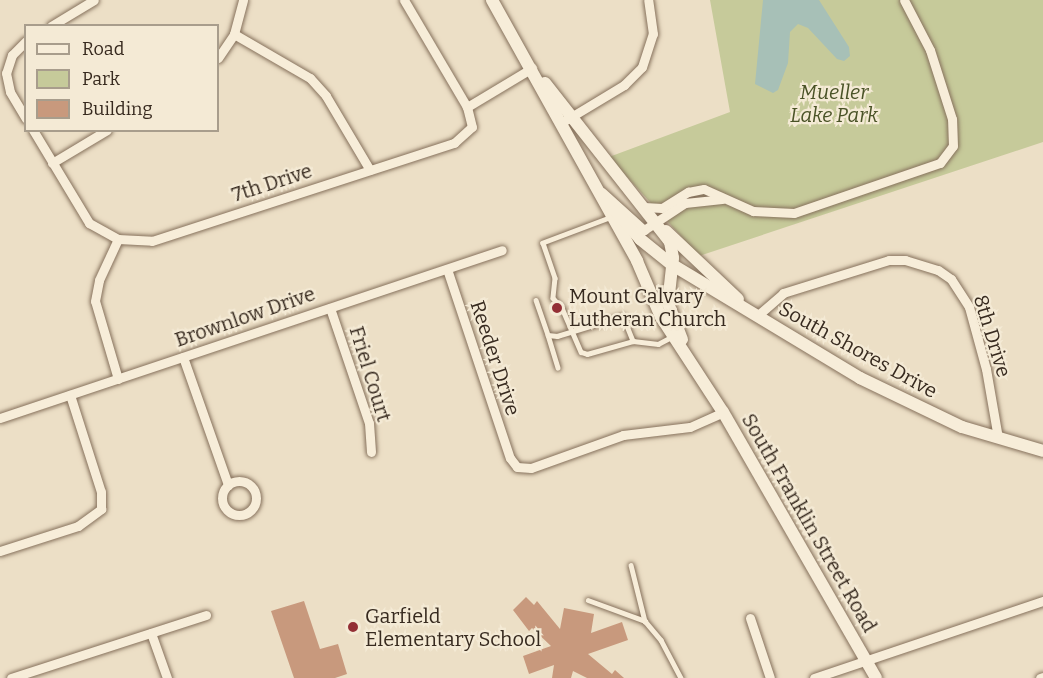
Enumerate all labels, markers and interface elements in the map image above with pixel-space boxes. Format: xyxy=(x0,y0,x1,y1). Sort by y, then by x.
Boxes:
legend xyxy=(24,24,219,132)
text: Road xyxy=(82,38,124,60)
text: Park xyxy=(82,68,120,90)
park label: Mueller Lake Park xyxy=(790,80,878,127)
text: Building xyxy=(82,98,153,120)
street label: 7th Drive xyxy=(229,159,315,207)
street label: Brownlow Drive xyxy=(172,282,318,352)
place label: Mount Calvary Lutheran Church xyxy=(569,284,726,331)
street label: 8th Drive xyxy=(968,292,1016,380)
street label: Reeder Drive xyxy=(465,297,525,419)
street label: South Shores Drive xyxy=(775,297,941,403)
marker: Mount Calvary Lutheran Church xyxy=(550,301,564,315)
street label: Friel Court xyxy=(344,323,396,425)
street label: South Franklin Street Road xyxy=(736,409,882,637)
place label: Garfield Elementary School xyxy=(365,604,541,651)
marker: Garfield Elementary School xyxy=(346,620,360,634)

